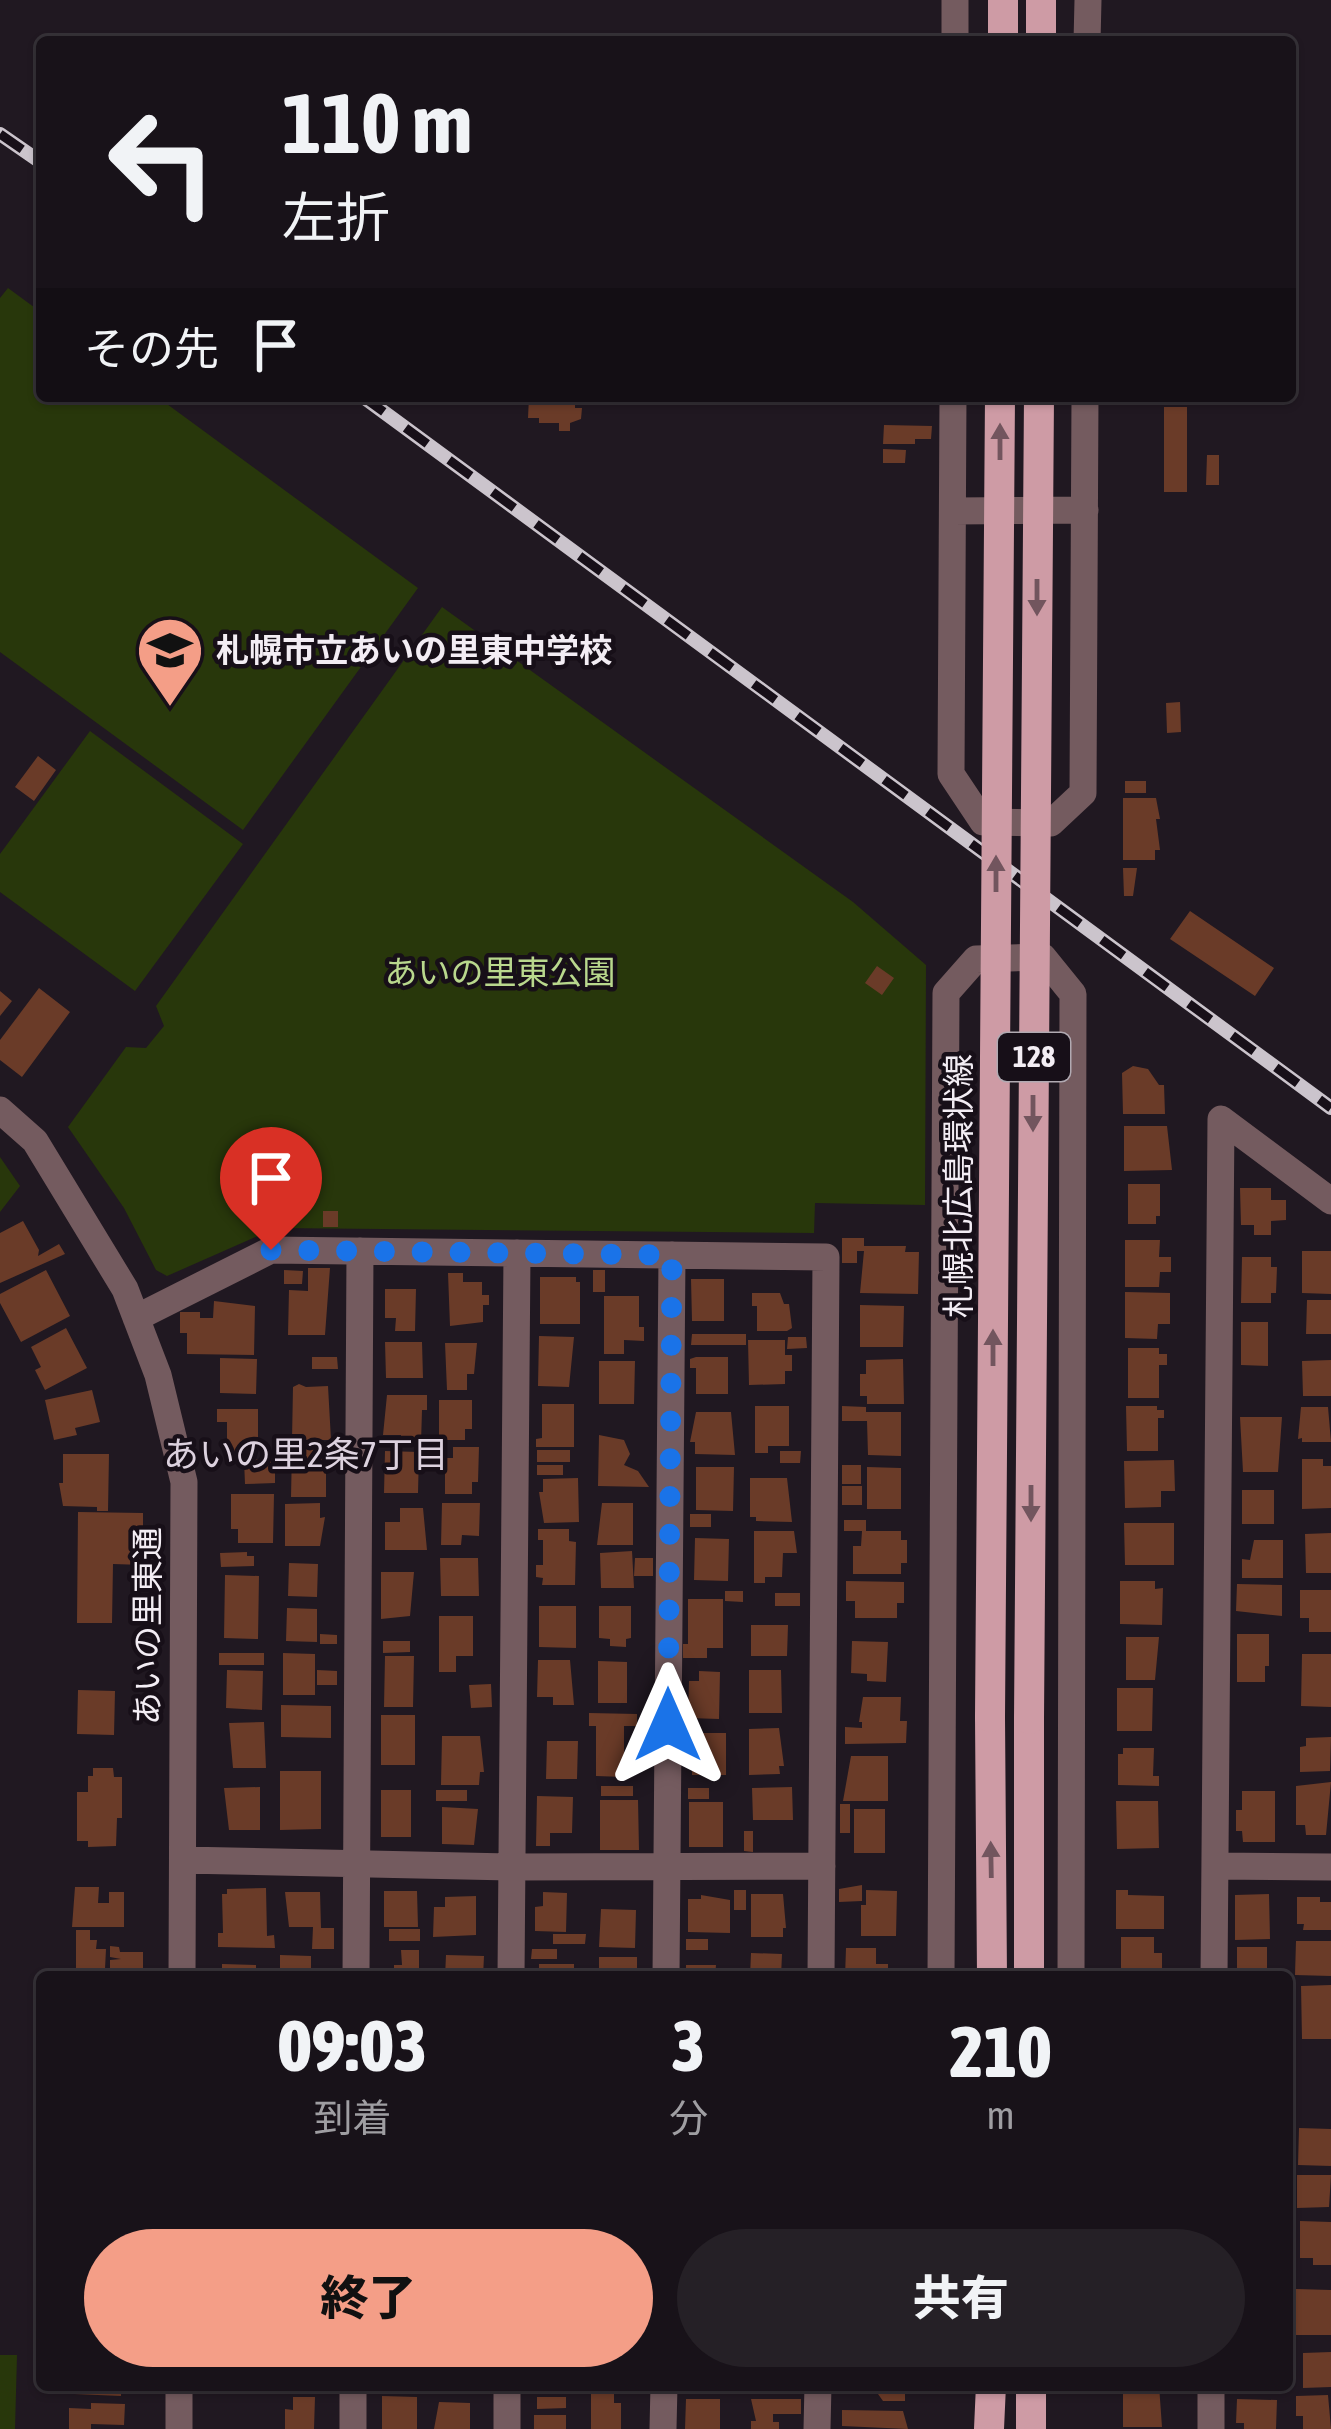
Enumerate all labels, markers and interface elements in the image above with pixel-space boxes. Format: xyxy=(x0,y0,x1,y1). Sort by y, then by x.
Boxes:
text: 110 m xyxy=(282,75,472,171)
icon: left xyxy=(84,84,240,240)
text: 左折 xyxy=(282,187,390,248)
icon: arrive xyxy=(243,312,309,378)
text: その先 xyxy=(84,323,219,375)
one-way arrow xyxy=(990,422,1009,460)
one-way arrow xyxy=(1027,579,1047,617)
school or university icon: 札幌市立あいの里東中学校 xyxy=(135,615,205,709)
place label: 札幌市立あいの里東中学校 xyxy=(216,631,612,669)
one-way arrow xyxy=(987,854,1006,892)
park label: あいの里東公園 xyxy=(385,953,616,991)
road number: 128 xyxy=(998,1033,1070,1081)
street label: 札幌北広島環状線 xyxy=(939,1054,977,1318)
one-way arrow xyxy=(1024,1095,1043,1133)
pin xyxy=(220,1127,322,1250)
icon: arrive xyxy=(238,1145,304,1211)
one-way arrow xyxy=(983,1328,1003,1366)
district label: あいの里2条7丁目 xyxy=(163,1433,449,1475)
one-way arrow xyxy=(1021,1485,1041,1523)
street label: あいの里東通 xyxy=(128,1527,166,1725)
position arrow xyxy=(605,1662,731,1788)
one-way arrow xyxy=(981,1840,1001,1878)
text: 09:03 xyxy=(278,2004,427,2086)
text: 3 xyxy=(672,2004,705,2086)
text: 210 xyxy=(950,2010,1051,2092)
text: m xyxy=(986,2093,1015,2137)
text: 到着 xyxy=(314,2096,392,2140)
text: 分 xyxy=(669,2096,708,2140)
button: 終了 xyxy=(84,2229,653,2367)
button: 共有 xyxy=(677,2229,1245,2367)

